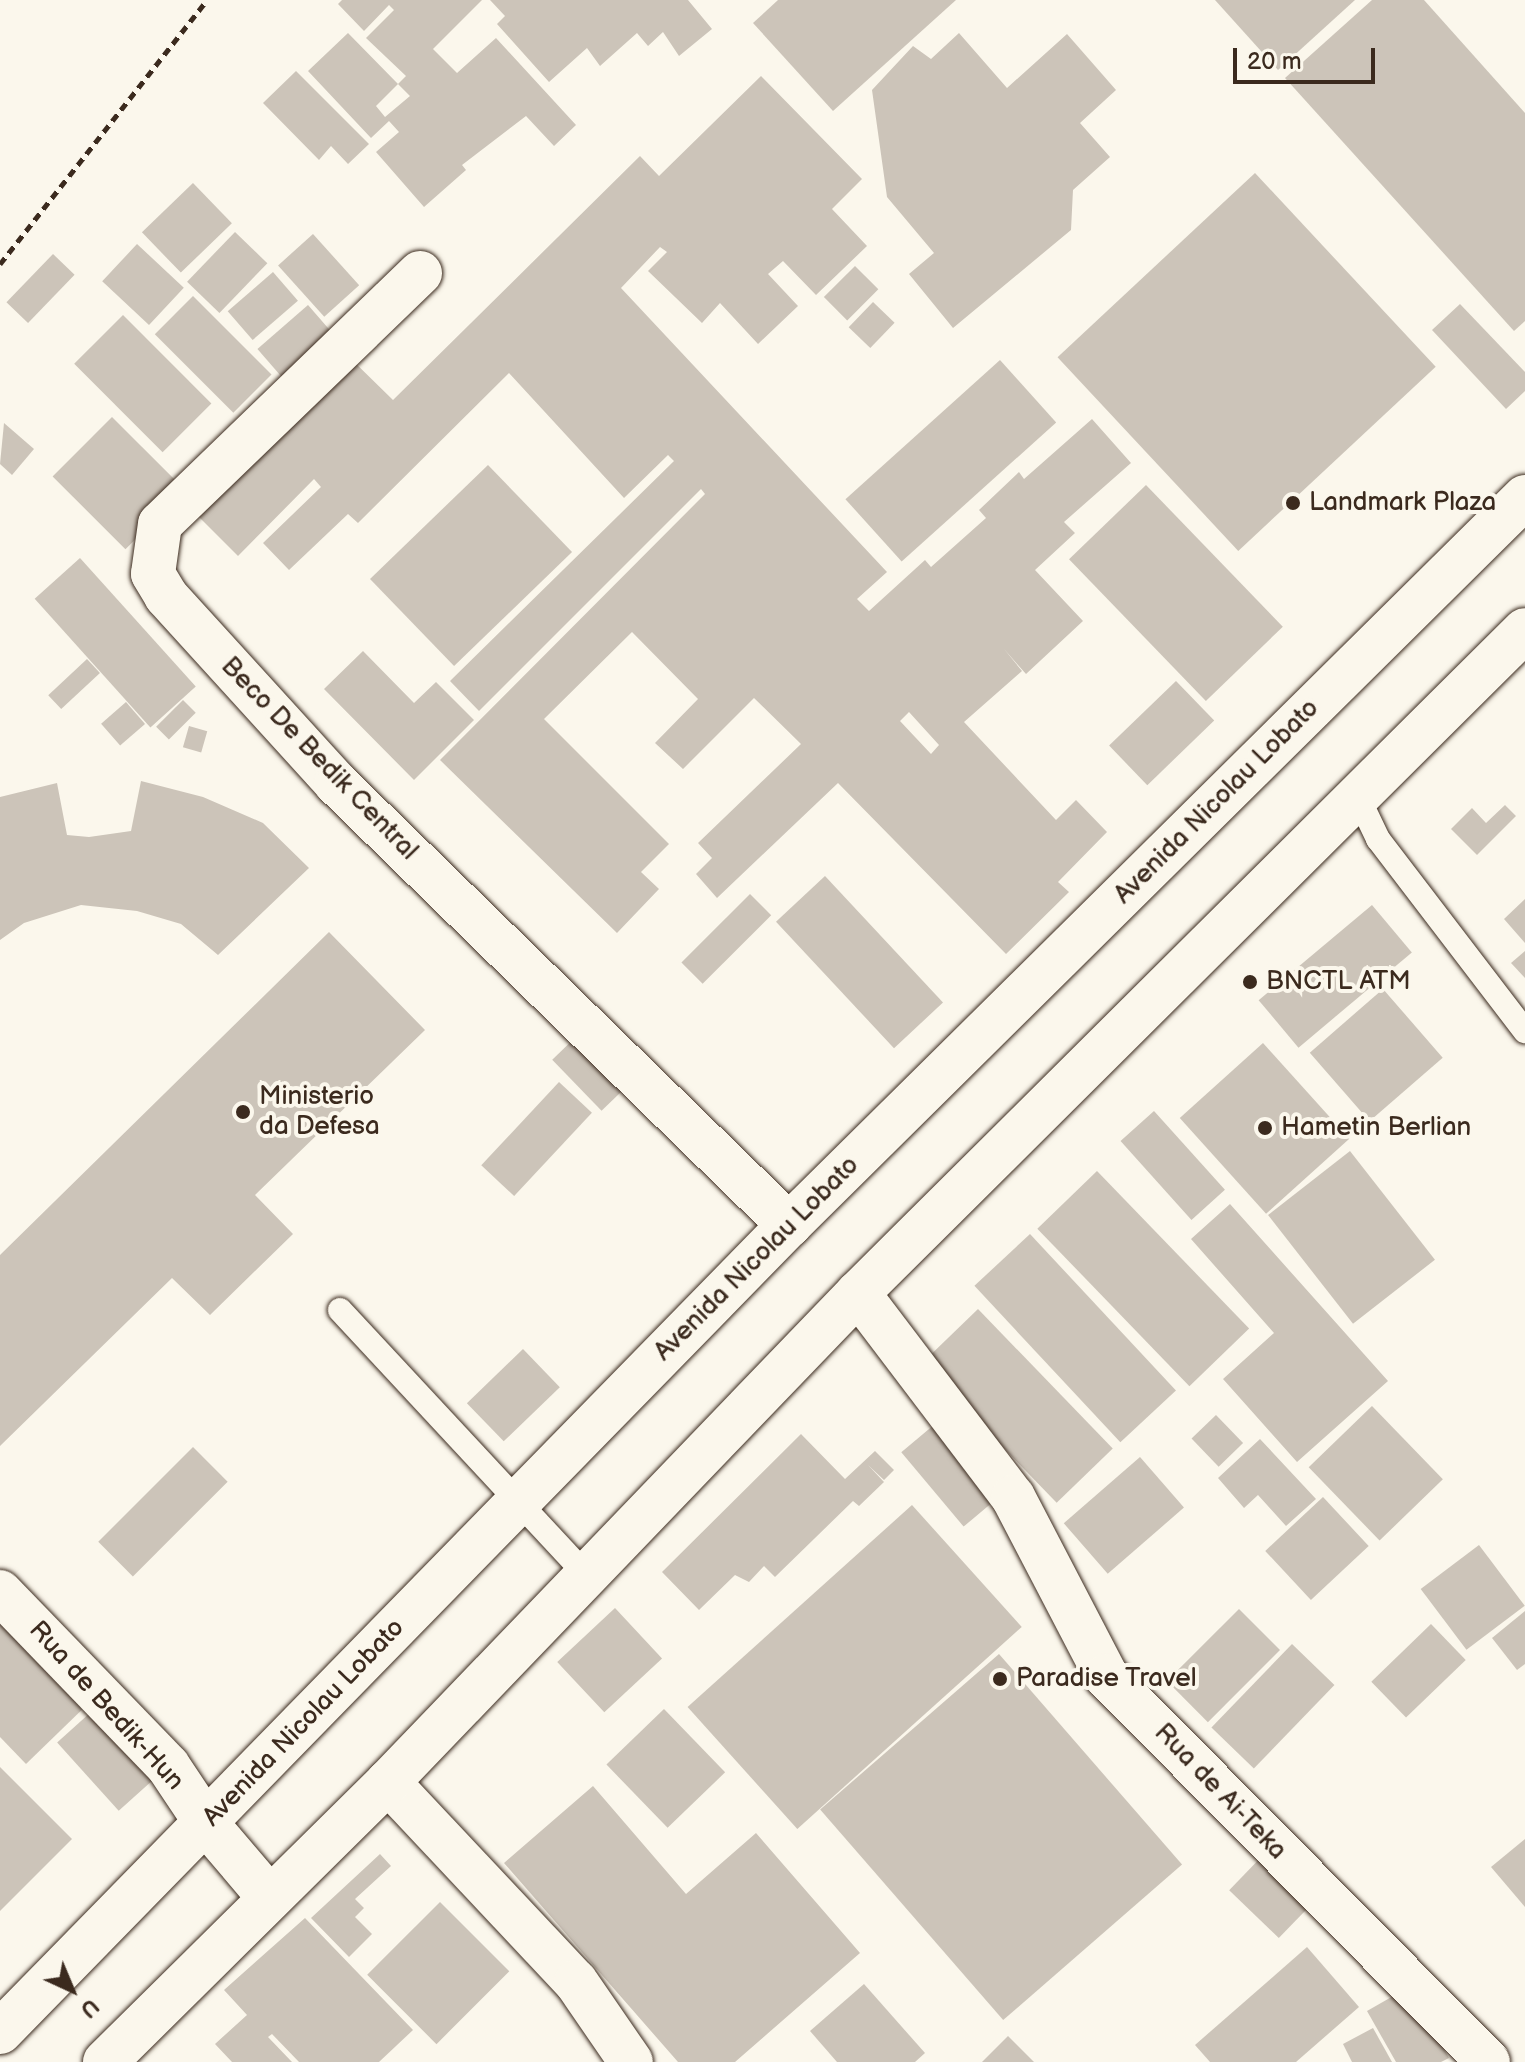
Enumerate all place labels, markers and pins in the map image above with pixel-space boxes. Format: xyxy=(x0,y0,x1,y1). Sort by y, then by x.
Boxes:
place label: Landmark Plaza xyxy=(1309,487,1496,519)
marker: Landmark Plaza xyxy=(1284,494,1302,512)
place label: BNCTL ATM xyxy=(1266,966,1411,998)
marker: BNCTL ATM xyxy=(1241,973,1259,991)
place label: Ministerio da Defesa xyxy=(259,1081,380,1142)
marker: Ministerio da Defesa xyxy=(234,1103,252,1121)
place label: Hametin Berlian xyxy=(1281,1112,1471,1144)
marker: Hametin Berlian xyxy=(1256,1119,1274,1137)
place label: Paradise Travel xyxy=(1016,1663,1197,1695)
marker: Paradise Travel xyxy=(991,1670,1009,1688)

